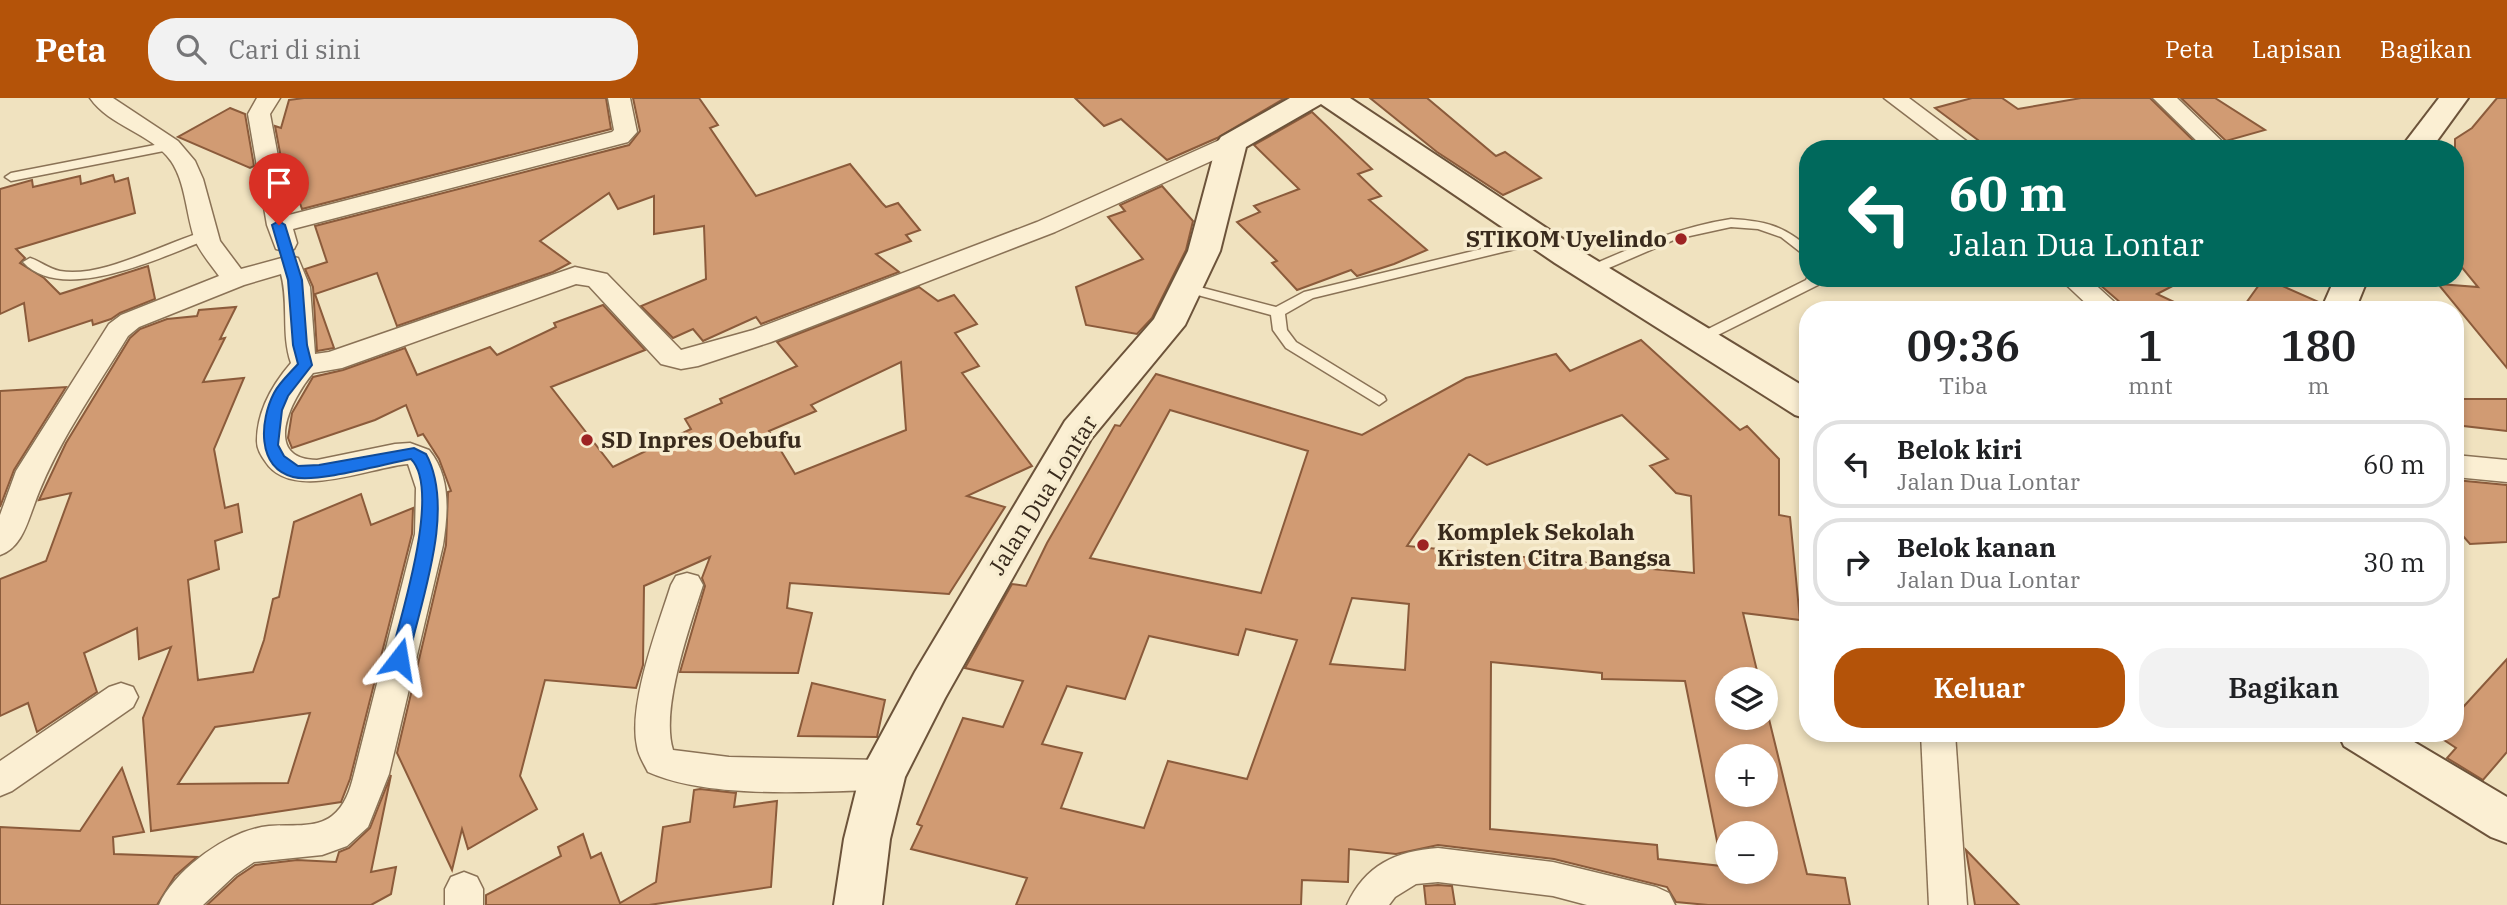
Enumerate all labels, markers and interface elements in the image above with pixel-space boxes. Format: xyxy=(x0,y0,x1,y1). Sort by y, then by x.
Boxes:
search box xyxy=(148,18,638,81)
text: Peta xyxy=(35,28,106,71)
icon: search xyxy=(172,30,210,68)
text: Cari di sini xyxy=(228,32,361,66)
text: Peta xyxy=(2165,33,2214,65)
text: Lapisan xyxy=(2252,33,2342,65)
text: Bagikan xyxy=(2380,33,2472,65)
pin xyxy=(249,153,309,225)
text: 60 m xyxy=(1949,161,2067,224)
icon: arrive xyxy=(260,164,298,202)
icon: left xyxy=(1834,168,1925,259)
place label: STIKOM Uyelindo xyxy=(1466,223,1667,253)
text: Jalan Dua Lontar xyxy=(1949,223,2204,265)
marker: STIKOM Uyelindo xyxy=(1673,231,1689,247)
text: 09:36 xyxy=(1907,318,2020,373)
text: 1 xyxy=(2138,318,2163,373)
text: 180 xyxy=(2281,318,2356,373)
text: Tiba xyxy=(1939,370,1988,400)
text: mnt xyxy=(2128,370,2173,400)
text: m xyxy=(2307,370,2329,400)
street label: Jalan Dua Lontar xyxy=(981,409,1103,580)
place label: SD Inpres Oebufu xyxy=(601,424,802,454)
marker: SD Inpres Oebufu xyxy=(579,432,595,448)
text: Belok kiri xyxy=(1897,432,2022,466)
icon: left xyxy=(1838,445,1876,483)
text: 60 m xyxy=(2363,447,2425,481)
text: Jalan Dua Lontar xyxy=(1897,466,2080,496)
place label: Komplek Sekolah Kristen Citra Bangsa xyxy=(1437,516,1671,572)
text: Belok kanan xyxy=(1897,530,2056,564)
marker: Komplek Sekolah Kristen Citra Bangsa xyxy=(1415,537,1431,553)
icon: right xyxy=(1838,543,1876,581)
text: 30 m xyxy=(2363,545,2425,579)
text: Jalan Dua Lontar xyxy=(1897,564,2080,594)
position arrow xyxy=(362,622,436,696)
button: Keluar xyxy=(1834,648,2125,728)
button: Bagikan xyxy=(2139,648,2429,728)
map controls xyxy=(1715,667,1778,884)
button: layers xyxy=(1715,667,1778,730)
button: + xyxy=(1715,744,1778,807)
button: − xyxy=(1715,821,1778,884)

